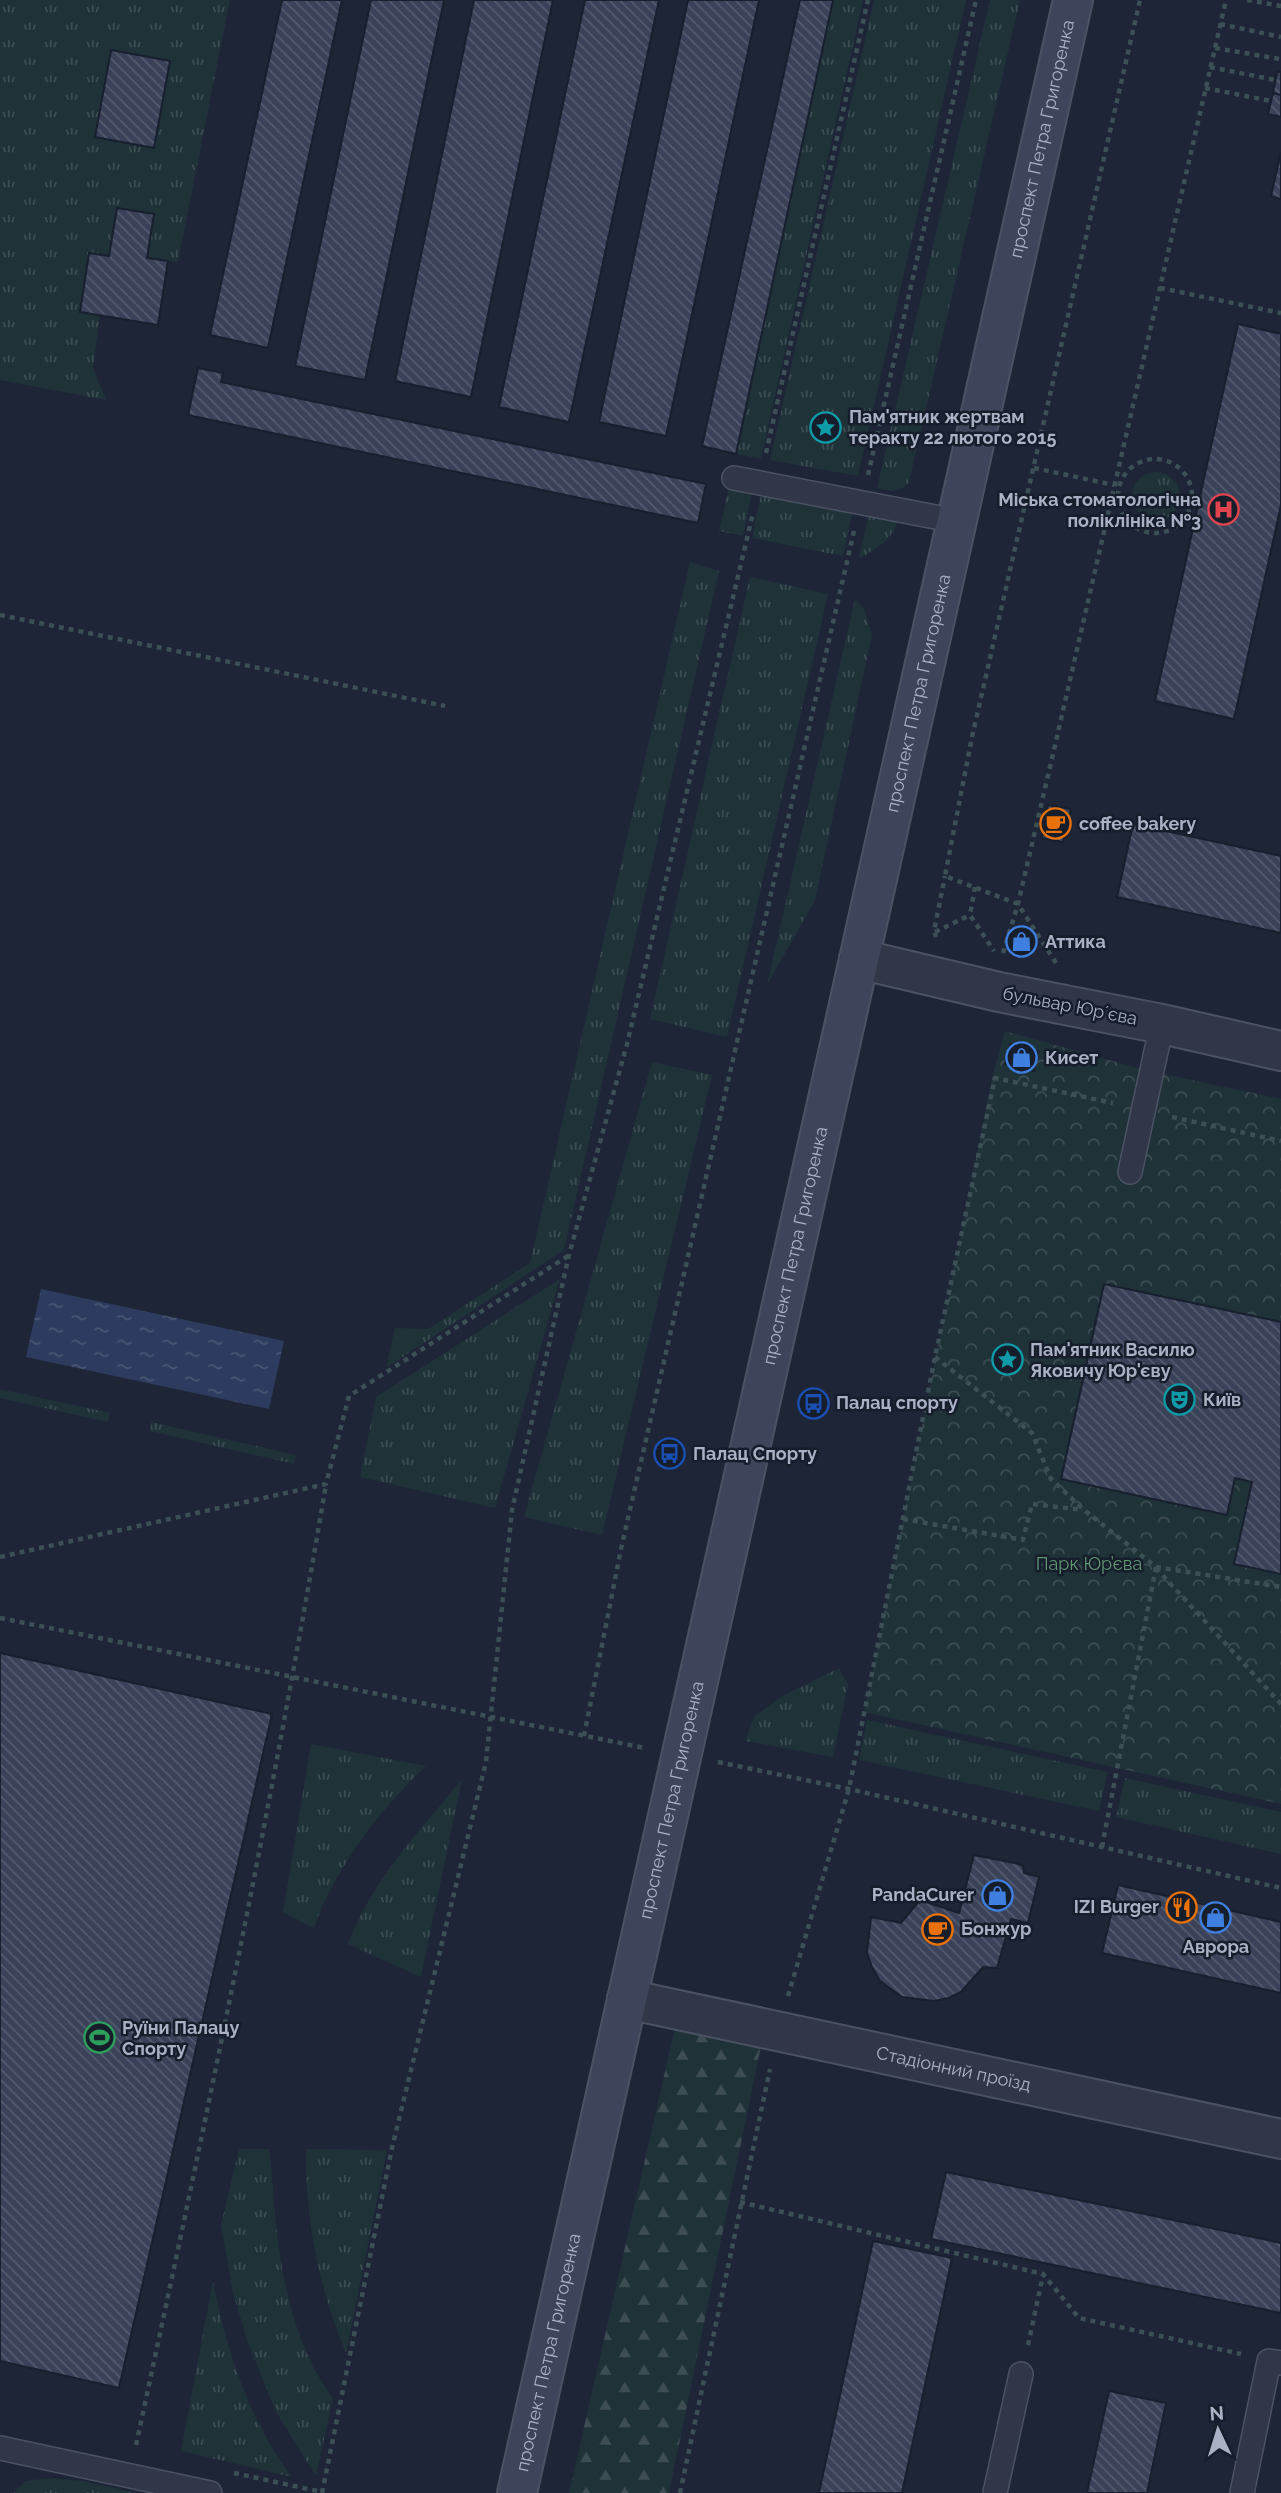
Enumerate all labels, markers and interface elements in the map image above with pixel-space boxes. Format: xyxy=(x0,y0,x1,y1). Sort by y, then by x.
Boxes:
street label: проспект Петра Григоренка xyxy=(1005,18,1078,260)
place label: Пам'ятник жертвам теракту 22 лютого 2015 xyxy=(849,406,1056,448)
place icon: Пам'ятник жертвам теракту 22 лютого 2015 xyxy=(809,410,843,444)
place label: Міська стоматологічна поліклініка №3 xyxy=(998,489,1201,531)
hospital icon: Міська стоматологічна поліклініка №3 xyxy=(1207,493,1241,527)
street label: проспект Петра Григоренка xyxy=(881,572,955,814)
cafe icon: coffee bakery xyxy=(1039,807,1073,841)
place label: coffee bakery xyxy=(1079,813,1196,834)
shop icon: Аттика xyxy=(1005,925,1039,959)
place label: Аттика xyxy=(1045,931,1106,952)
street label: бульвар Юрʼєва xyxy=(1001,982,1139,1029)
shop icon: Кисет xyxy=(1005,1041,1039,1075)
place label: Кисет xyxy=(1045,1047,1098,1068)
street label: проспект Петра Григоренка xyxy=(758,1125,831,1367)
place label: Пам'ятник Василю Яковичу Юр'єву xyxy=(1030,1339,1195,1381)
place icon: Пам'ятник Василю Яковичу Юр'єву xyxy=(990,1343,1024,1377)
theatre icon: Київ xyxy=(1163,1383,1197,1417)
bus stop icon: Палац спорту xyxy=(796,1386,830,1420)
place label: Київ xyxy=(1203,1389,1241,1410)
place label: Палац спорту xyxy=(836,1392,958,1413)
bus stop icon: Палац Спорту xyxy=(653,1437,687,1471)
place label: Палац Спорту xyxy=(693,1443,817,1464)
park label: Парк Юр’єва xyxy=(1036,1553,1142,1574)
street label: проспект Петра Григоренка xyxy=(634,1679,708,1921)
shop icon: PandaCurer xyxy=(980,1878,1014,1912)
place label: PandaCurer xyxy=(872,1884,974,1905)
restaurant icon: IZI Burger xyxy=(1165,1890,1199,1924)
place label: IZI Burger xyxy=(1074,1896,1159,1917)
shop icon: Аврора xyxy=(1199,1900,1233,1934)
cafe icon: Бонжур xyxy=(921,1912,955,1946)
place label: Бонжур xyxy=(961,1918,1032,1939)
place label: Аврора xyxy=(1183,1936,1249,1957)
place label: Руїни Палацу Спорту xyxy=(122,2017,239,2059)
sports icon: Руїни Палацу Спорту xyxy=(82,2021,116,2055)
street label: Стадіонний проїзд xyxy=(874,2042,1033,2095)
street label: проспект Петра Григоренка xyxy=(511,2231,585,2473)
north arrow xyxy=(1183,2395,1253,2465)
text: N xyxy=(1209,2402,1225,2425)

